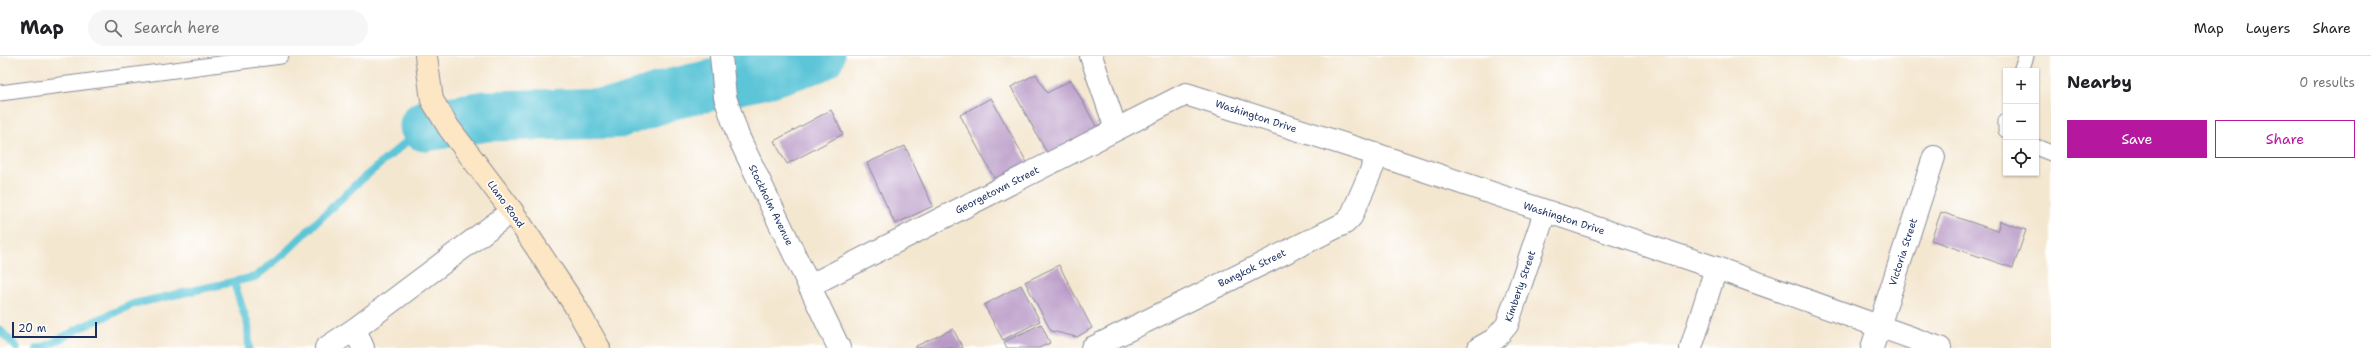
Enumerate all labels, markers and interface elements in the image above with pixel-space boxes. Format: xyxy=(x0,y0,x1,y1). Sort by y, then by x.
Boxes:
search box xyxy=(88,10,368,46)
text: Map xyxy=(20,15,64,40)
icon: search xyxy=(102,17,124,39)
text: Search here xyxy=(134,18,220,38)
text: Map xyxy=(2194,19,2224,37)
text: Layers xyxy=(2246,19,2290,37)
text: Share xyxy=(2312,19,2351,37)
map controls xyxy=(2003,68,2039,176)
button: + xyxy=(2003,68,2039,104)
text: Nearby xyxy=(2067,71,2132,93)
text: 0 results xyxy=(2299,74,2355,91)
street label: Washington Drive xyxy=(1213,97,1299,135)
button: − xyxy=(2003,104,2039,140)
button: Save xyxy=(2067,120,2207,158)
button: Share xyxy=(2215,120,2355,158)
button: locate xyxy=(2003,140,2039,176)
street label: Stockholm Avenue xyxy=(746,162,796,248)
street label: Georgetown Street xyxy=(953,163,1041,217)
street label: Llano Road xyxy=(485,178,528,231)
street label: Washington Drive xyxy=(1521,199,1607,237)
street label: Victoria Street xyxy=(1886,217,1920,287)
street label: Bangkok Street xyxy=(1216,246,1288,290)
street label: Kimberly Street xyxy=(1502,249,1538,323)
scale bar xyxy=(12,320,97,339)
text: 20 m xyxy=(18,321,46,336)

